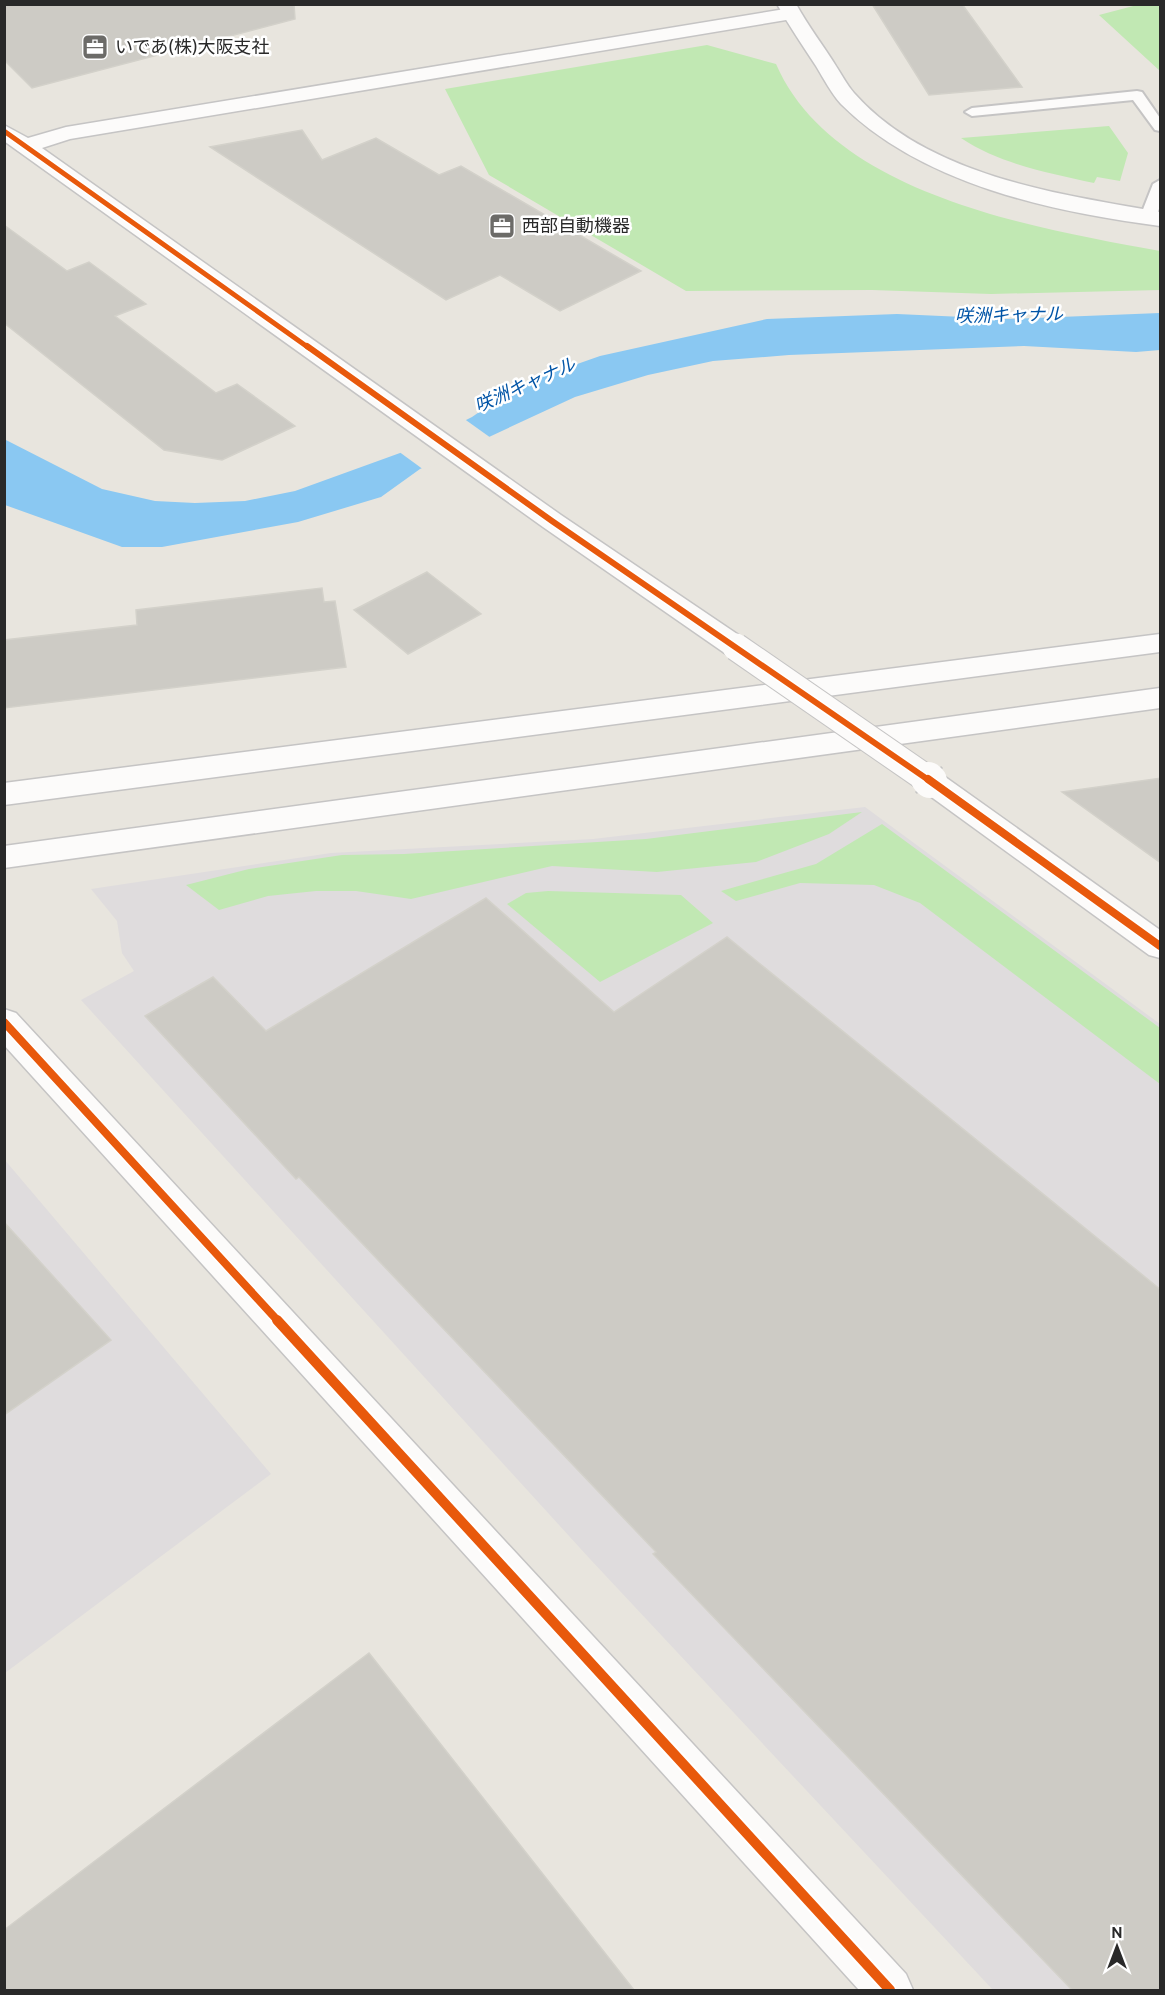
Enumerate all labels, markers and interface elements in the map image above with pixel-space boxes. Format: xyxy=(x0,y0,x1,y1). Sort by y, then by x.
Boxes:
office icon: いであ(株)大阪支社 xyxy=(80,32,110,62)
place label: いであ(株)大阪支社 xyxy=(115,36,270,58)
office icon: 西部自動機器 xyxy=(487,211,517,241)
place label: 西部自動機器 xyxy=(522,215,630,237)
water label: 咲洲キャナル xyxy=(955,303,1064,327)
water label: 咲洲キャナル xyxy=(471,353,580,417)
north arrow xyxy=(1087,1917,1147,1977)
text: N xyxy=(1111,1923,1123,1942)

